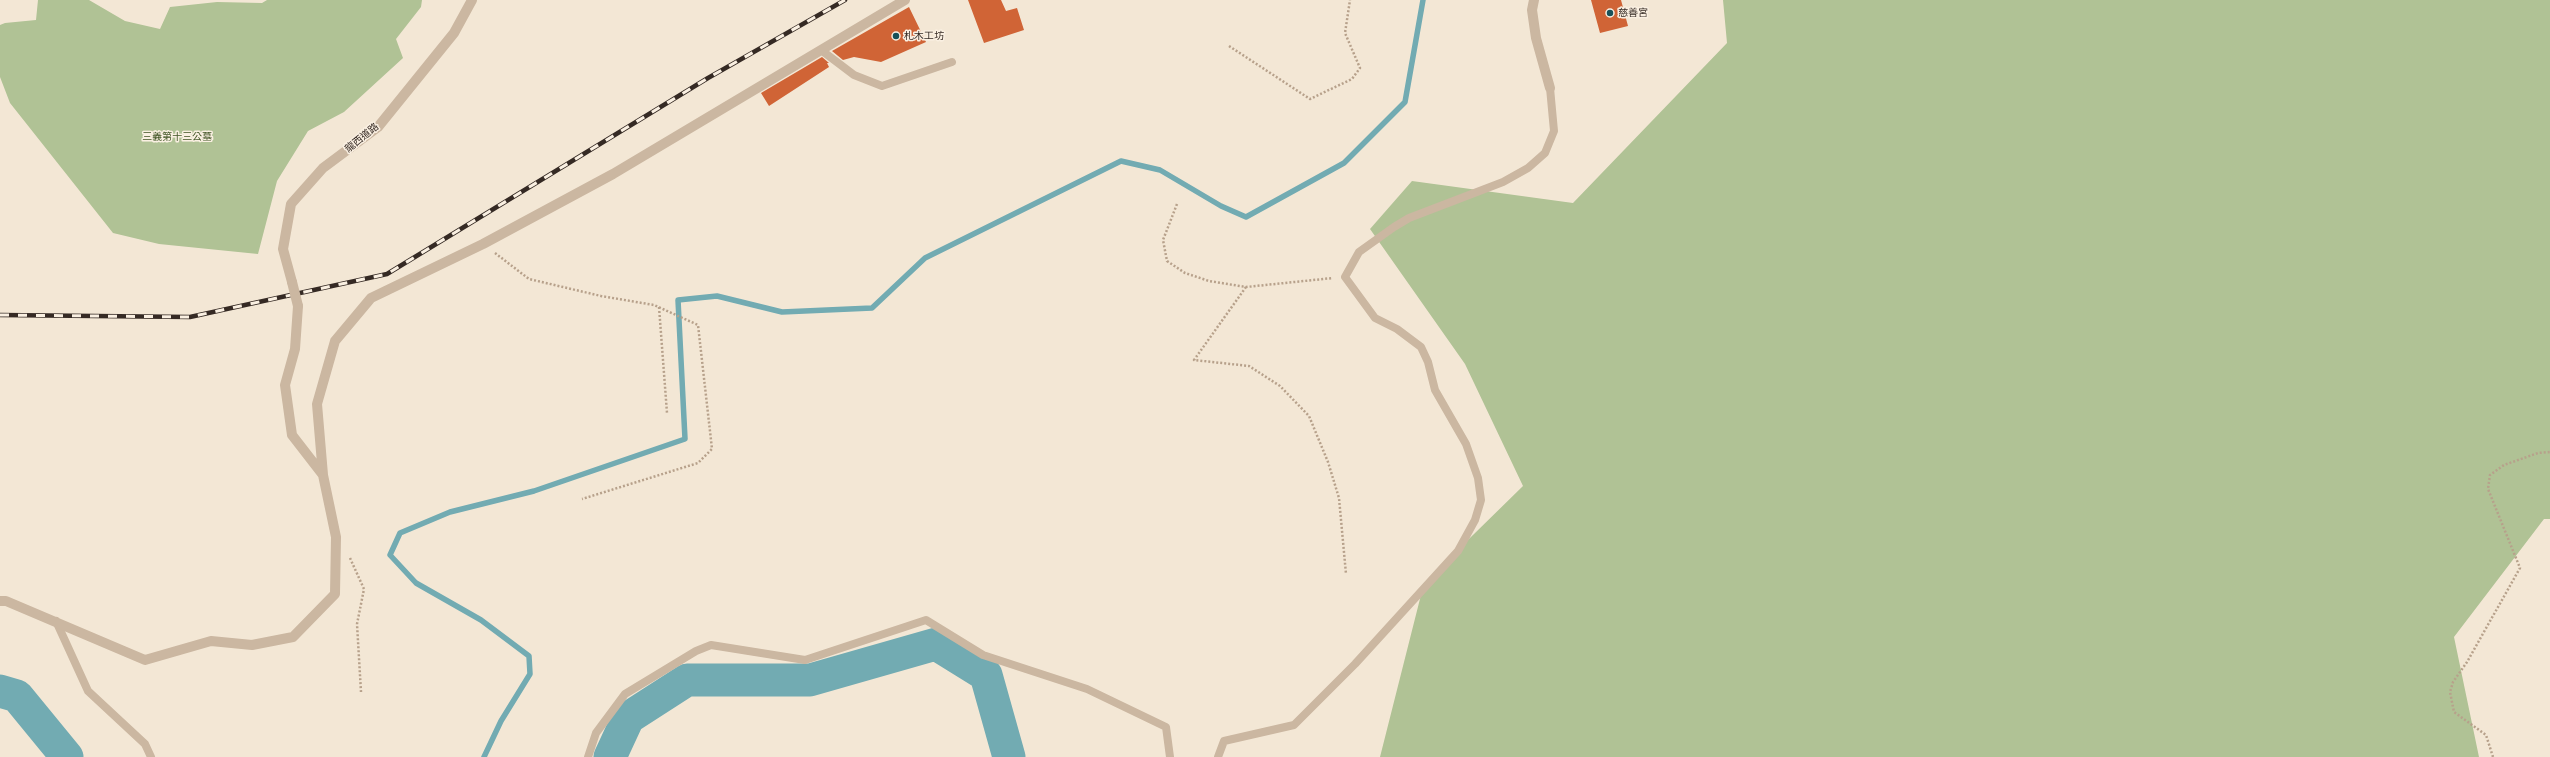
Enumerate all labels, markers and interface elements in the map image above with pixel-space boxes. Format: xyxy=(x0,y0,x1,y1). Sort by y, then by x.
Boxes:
place label: 慈善宮 xyxy=(1618,7,1648,19)
marker: 慈善宮 xyxy=(1605,8,1615,18)
place label: 札木工坊 xyxy=(904,30,944,42)
marker: 札木工坊 xyxy=(891,31,901,41)
street label: 龍西道路 xyxy=(343,121,381,155)
park label: 三義第十三公墓 xyxy=(142,131,212,143)

